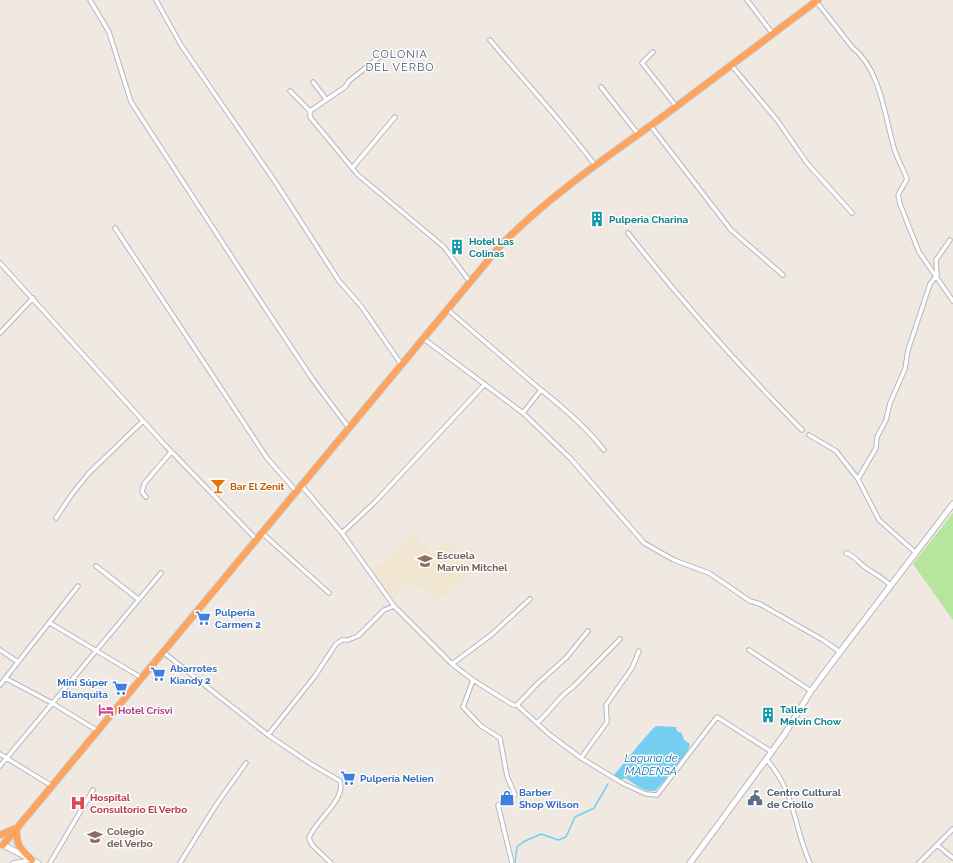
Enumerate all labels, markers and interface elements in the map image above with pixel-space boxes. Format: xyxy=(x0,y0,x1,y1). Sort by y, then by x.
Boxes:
district label: COLONIA DEL VERBO xyxy=(365,48,435,74)
building icon: Pulperia Charina xyxy=(588,210,606,228)
place label: Pulperia Charina xyxy=(609,214,689,225)
place label: Hotel Las Colinas xyxy=(469,236,514,259)
building icon: Hotel Las Colinas xyxy=(448,238,466,256)
bar icon: Bar El Zenit xyxy=(209,477,227,495)
place label: Bar El Zenit xyxy=(230,481,285,492)
place label: Escuela Marvin Mitchel xyxy=(437,550,508,573)
school or university icon: Escuela Marvin Mitchel xyxy=(416,552,434,570)
place label: Pulpería Carmen 2 xyxy=(215,607,261,630)
supermarket icon: Pulpería Carmen 2 xyxy=(194,609,212,627)
place label: Abarrotes Kiandy 2 xyxy=(170,663,217,686)
supermarket icon: Abarrotes Kiandy 2 xyxy=(149,665,167,683)
place label: Mini Súper Blanquita xyxy=(57,677,108,700)
supermarket icon: Mini Súper Blanquita xyxy=(111,679,129,697)
hotel icon: Hotel Crisvi xyxy=(97,701,115,719)
place label: Taller Melvin Chow xyxy=(780,704,842,727)
place label: Hotel Crisvi xyxy=(118,705,173,716)
building icon: Taller Melvin Chow xyxy=(759,706,777,724)
water label: Laguna de MADENSA xyxy=(624,752,678,778)
supermarket icon: Pulpería Nelien xyxy=(339,769,357,787)
place label: Pulpería Nelien xyxy=(360,773,434,784)
place label: Barber Shop Wilson xyxy=(519,787,579,810)
place label: Centro Cultural de Criollo xyxy=(767,787,842,810)
shop icon: Barber Shop Wilson xyxy=(498,789,516,807)
public building icon: Centro Cultural de Criollo xyxy=(746,789,764,807)
place label: Hospital Consultorio El Verbo xyxy=(90,792,187,815)
hospital icon: Hospital Consultorio El Verbo xyxy=(69,794,87,812)
place label: Colegio del Verbo xyxy=(107,826,153,849)
school or university icon: Colegio del Verbo xyxy=(86,828,104,846)

